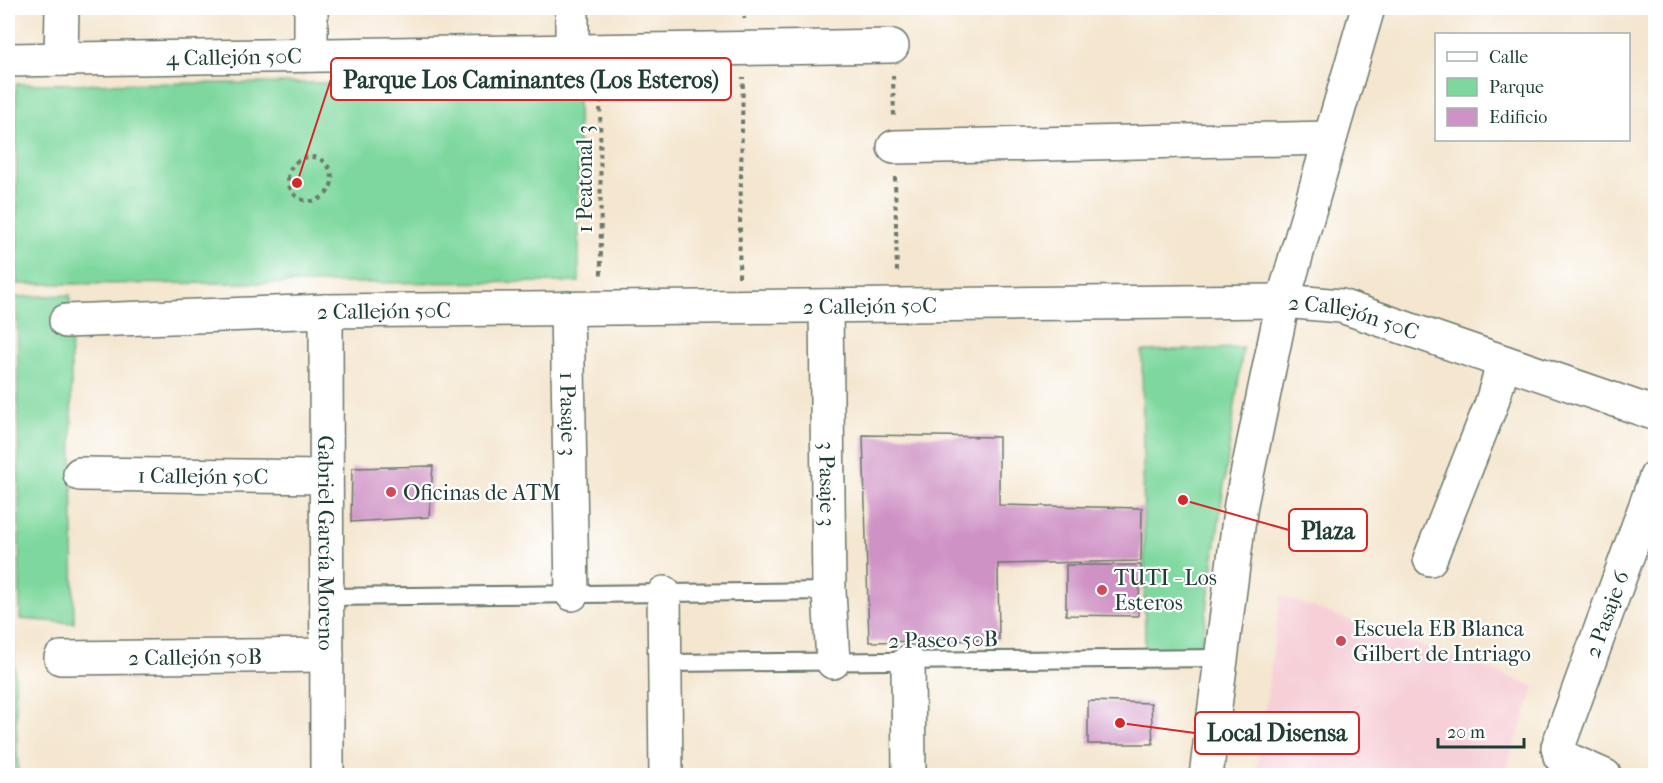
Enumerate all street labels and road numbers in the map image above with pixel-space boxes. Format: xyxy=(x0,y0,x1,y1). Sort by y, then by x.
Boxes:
street label: 4 Callejón 50C xyxy=(166,43,302,71)
street label: 1 Peatonal 3 xyxy=(572,125,598,233)
street label: 2 Callejón 50C xyxy=(1287,290,1422,346)
street label: 2 Callejón 50C xyxy=(802,293,937,320)
street label: 2 Callejón 50C xyxy=(316,298,451,325)
street label: 1 Pasaje 3 xyxy=(554,372,582,456)
street label: Gabriel García Moreno xyxy=(312,435,339,651)
street label: 3 Pasaje 3 xyxy=(813,441,840,527)
street label: 1 Callejón 50C xyxy=(137,463,269,490)
street label: 2 Pasaje 6 xyxy=(1580,567,1635,661)
street label: 2 Paseo 50B xyxy=(888,626,998,654)
street label: 2 Callejón 50B xyxy=(128,644,262,671)

